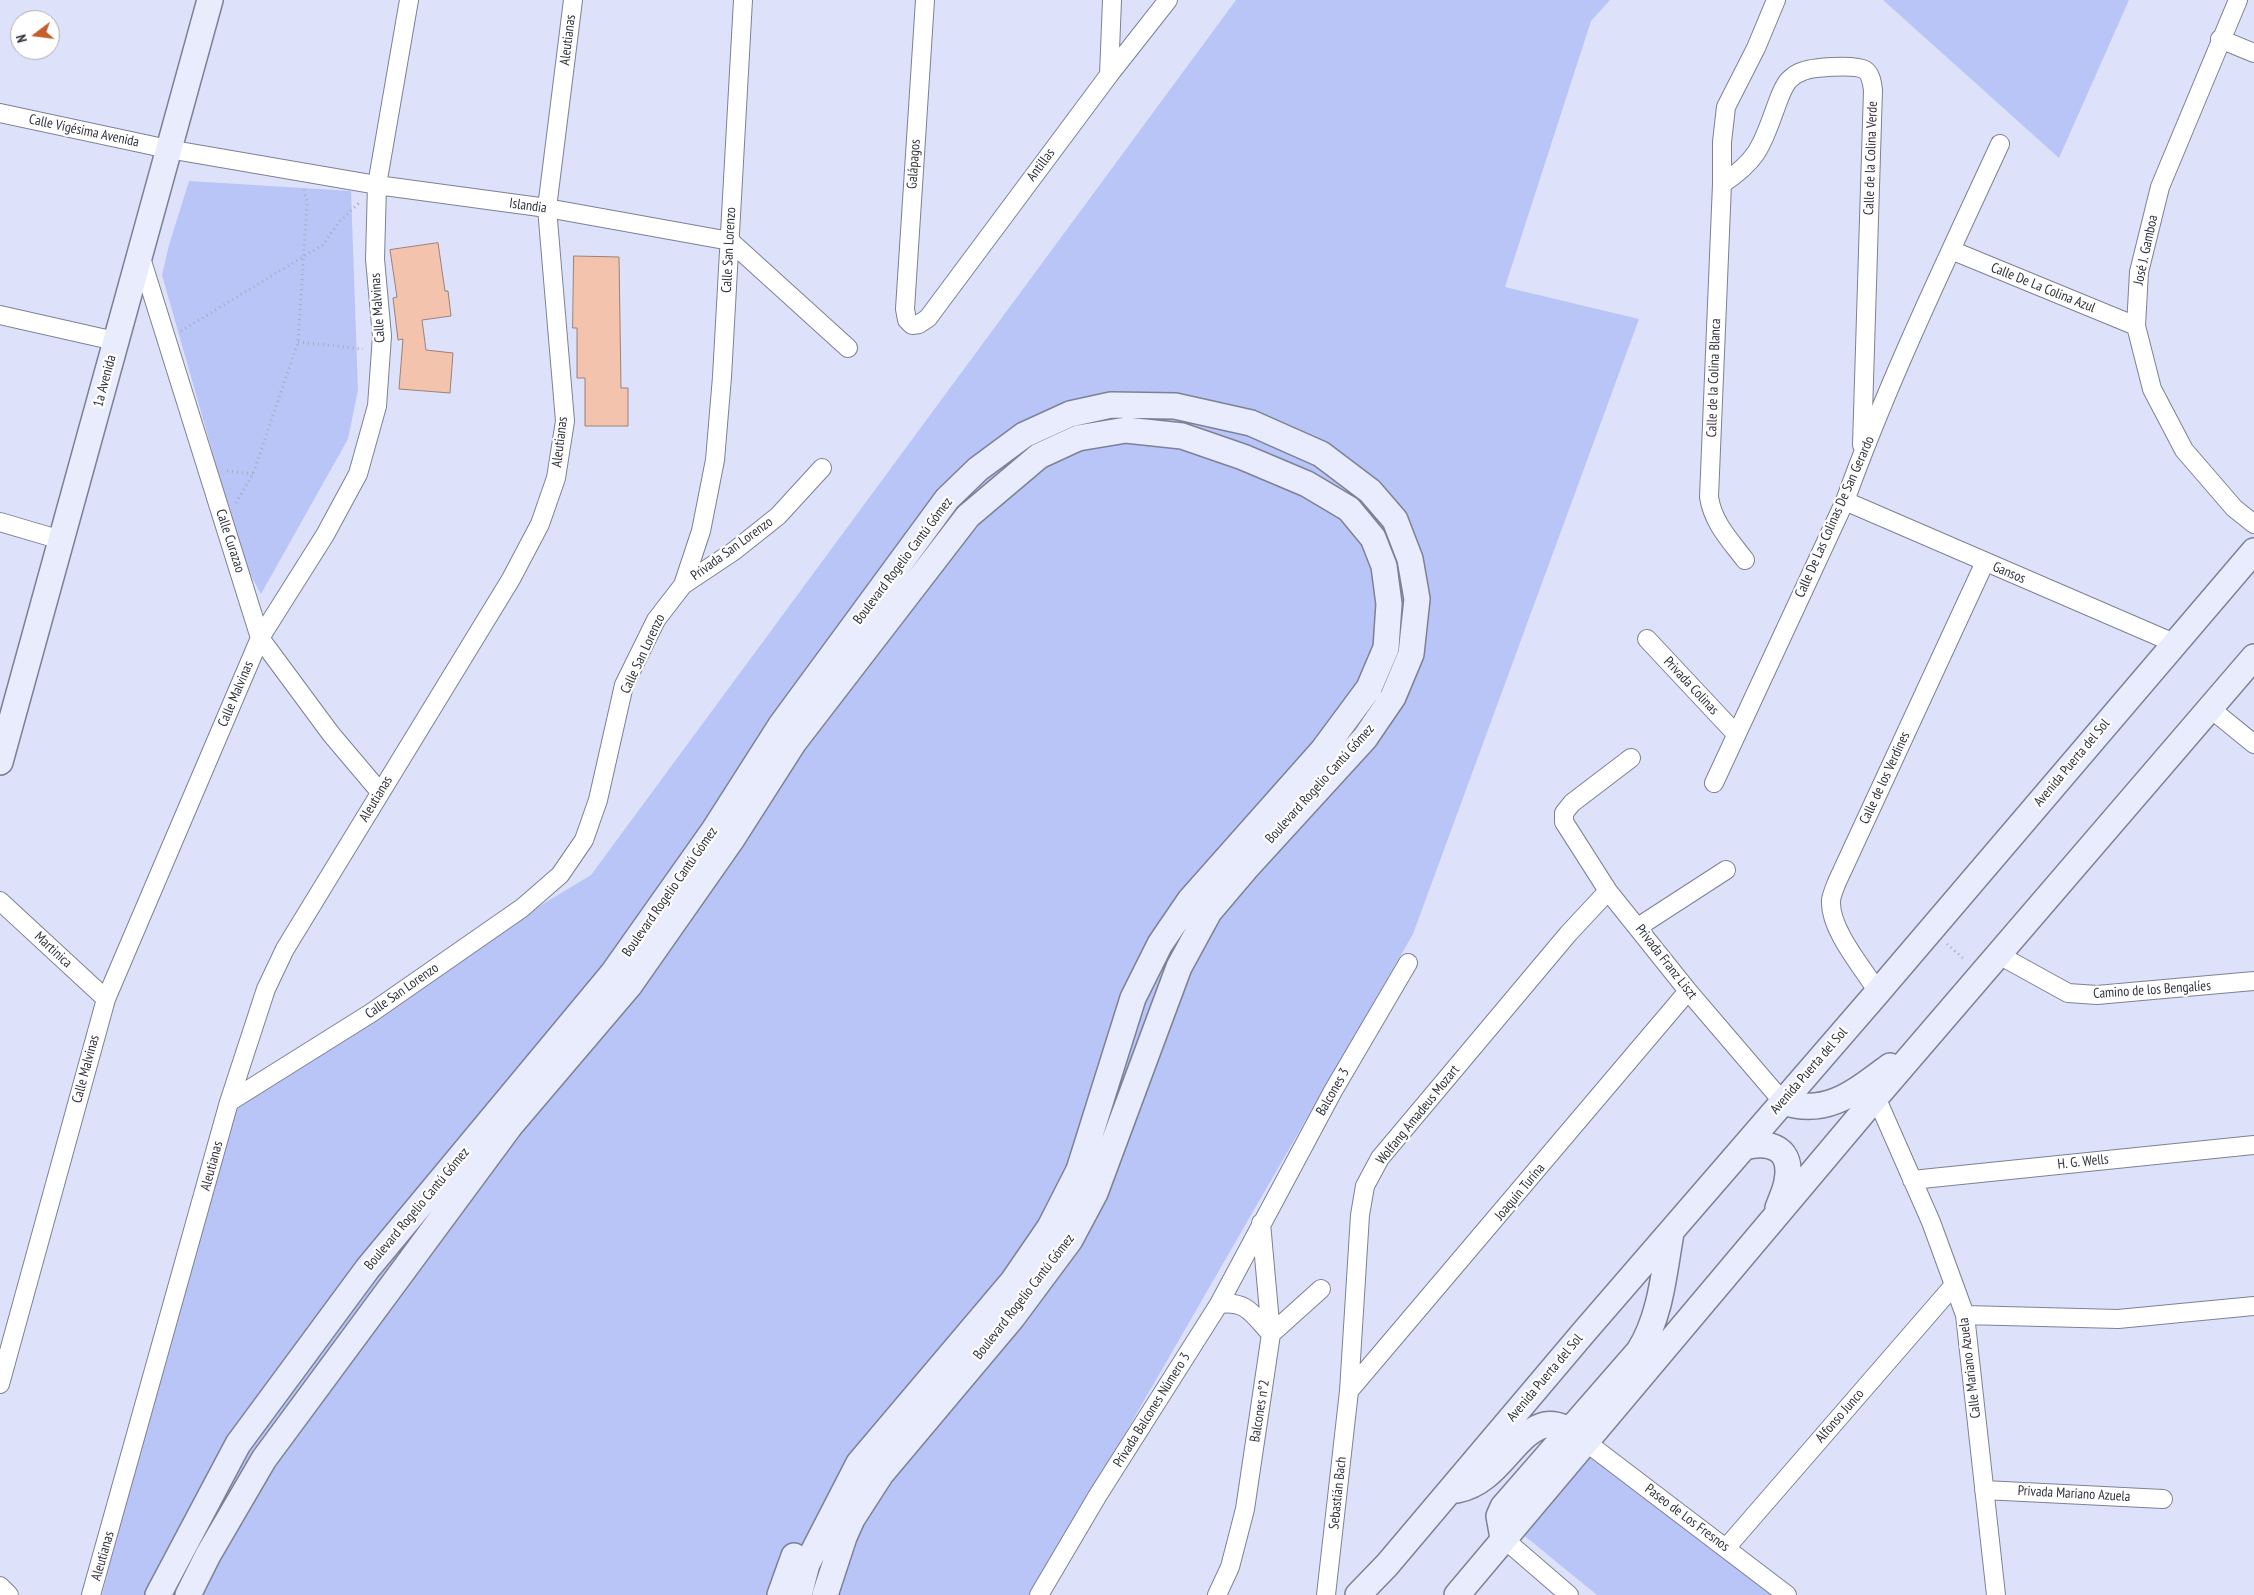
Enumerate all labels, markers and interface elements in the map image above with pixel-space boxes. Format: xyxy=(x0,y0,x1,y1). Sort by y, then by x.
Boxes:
north arrow xyxy=(10,10,60,60)
street label: Aleutianas xyxy=(557,14,579,66)
text: N xyxy=(12,33,31,45)
street label: Calle de la Colina Verde xyxy=(1861,101,1881,215)
street label: Calle Vigésima Avenida xyxy=(27,111,141,151)
street label: Galápagos xyxy=(904,139,924,189)
street label: Antillas xyxy=(1023,145,1059,185)
street label: Islandia xyxy=(508,195,548,217)
street label: Calle San Lorenzo xyxy=(718,207,740,293)
street label: José J. Gamboa xyxy=(2130,213,2162,287)
street label: Calle De La Colina Azul xyxy=(1988,259,2098,317)
street label: Calle Malvinas xyxy=(367,273,389,343)
street label: Calle de la Colina Blanca xyxy=(1704,318,1724,438)
street label: 1a Avenida xyxy=(90,353,120,409)
street label: Aleutianas xyxy=(549,416,571,468)
street label: Calle De Las Colinas De San Gerardo xyxy=(1792,434,1878,600)
street label: Boulevard Rogelio Cantú Gómez xyxy=(850,494,956,628)
street label: Calle Curazao xyxy=(212,507,248,575)
street label: Privada San Lorenzo xyxy=(688,514,776,584)
street label: Gansos xyxy=(1990,559,2028,587)
street label: Calle San Lorenzo xyxy=(617,612,669,696)
street label: Privada Colinas xyxy=(1660,653,1722,719)
street label: Calle Malvinas xyxy=(215,659,257,729)
street label: Avenida Puerta del Sol xyxy=(2031,716,2113,810)
street label: Boulevard Rogelio Cantú Gómez xyxy=(1262,721,1378,847)
street label: Calle de los Verdines xyxy=(1856,729,1914,827)
street label: Aleutianas xyxy=(356,773,396,825)
street label: Boulevard Rogelio Cantú Gómez xyxy=(619,824,721,960)
street label: Privada Franz Liszt xyxy=(1632,921,1700,1003)
street label: Martinica xyxy=(31,928,75,972)
street label: Calle San Lorenzo xyxy=(362,960,442,1022)
street label: Camino de los Bengalíes xyxy=(2093,978,2211,1002)
street label: Avenida Puerta del Sol xyxy=(1767,1024,1851,1118)
street label: Calle Malvinas xyxy=(69,1033,103,1105)
street label: Wolfang Amadeus Mozart xyxy=(1373,1062,1463,1168)
street label: Balcones 3 xyxy=(1313,1065,1353,1119)
street label: Aleutianas xyxy=(197,1139,227,1193)
street label: Boulevard Rogelio Cantú Gómez xyxy=(361,1144,473,1274)
street label: H. G. Wells xyxy=(2057,1151,2109,1173)
street label: Joaquín Turína xyxy=(1491,1160,1549,1224)
street label: Boulevard Rogelio Cantú Gómez xyxy=(970,1231,1078,1363)
street label: Calle Mariano Azuela xyxy=(1955,1317,1985,1419)
street label: Avenida Puerta del Sol xyxy=(1504,1331,1586,1425)
street label: Privada Balcones Número 3 xyxy=(1110,1350,1194,1470)
street label: Balcones n°2 xyxy=(1247,1379,1273,1443)
street label: Alfonso Junco xyxy=(1812,1386,1868,1446)
street label: Sebastián Bach xyxy=(1326,1456,1350,1530)
street label: Paseo de Los Fresnos xyxy=(1641,1481,1733,1555)
street label: Privada Mariano Azuela xyxy=(2017,1483,2131,1505)
street label: Aleutianas xyxy=(88,1529,118,1583)

